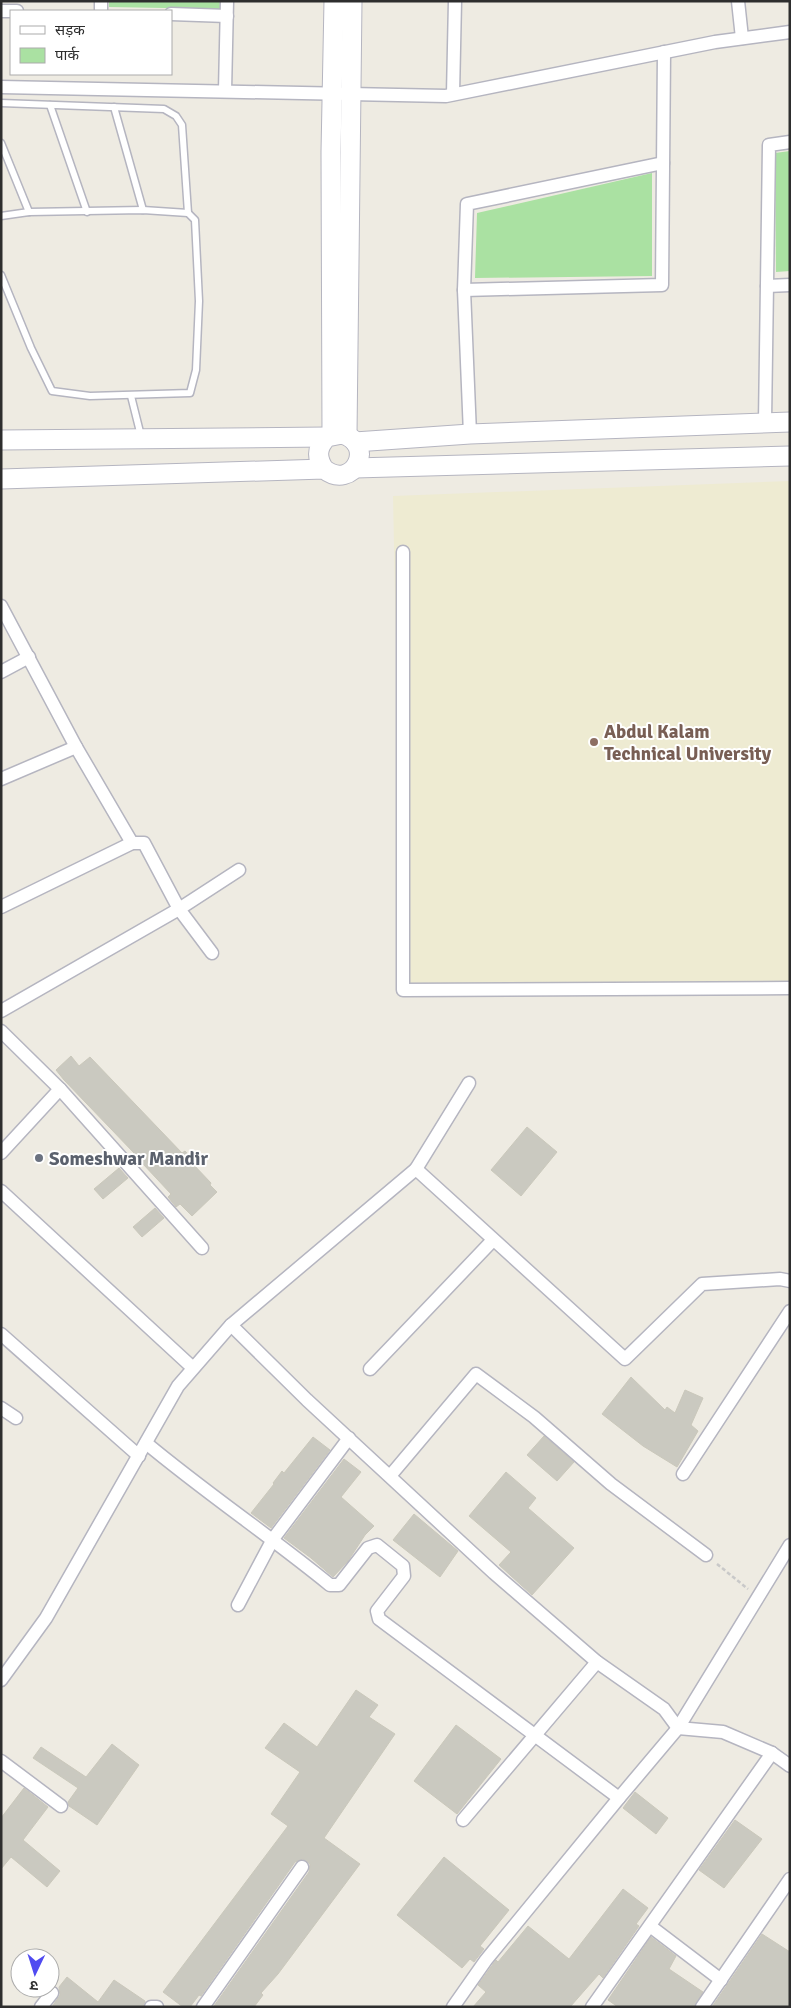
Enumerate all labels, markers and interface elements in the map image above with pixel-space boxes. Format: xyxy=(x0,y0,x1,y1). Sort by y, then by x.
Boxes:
legend xyxy=(10,10,172,75)
text: सड़क xyxy=(55,21,85,39)
text: पार्क xyxy=(55,46,79,64)
place label: Abdul Kalam Technical University xyxy=(604,720,772,766)
marker: Abdul Kalam Technical University xyxy=(588,736,600,748)
place label: Someshwar Mandir xyxy=(49,1147,208,1171)
marker: Someshwar Mandir xyxy=(33,1152,45,1164)
north arrow xyxy=(10,1948,60,1998)
text: उ xyxy=(29,1977,39,1994)

